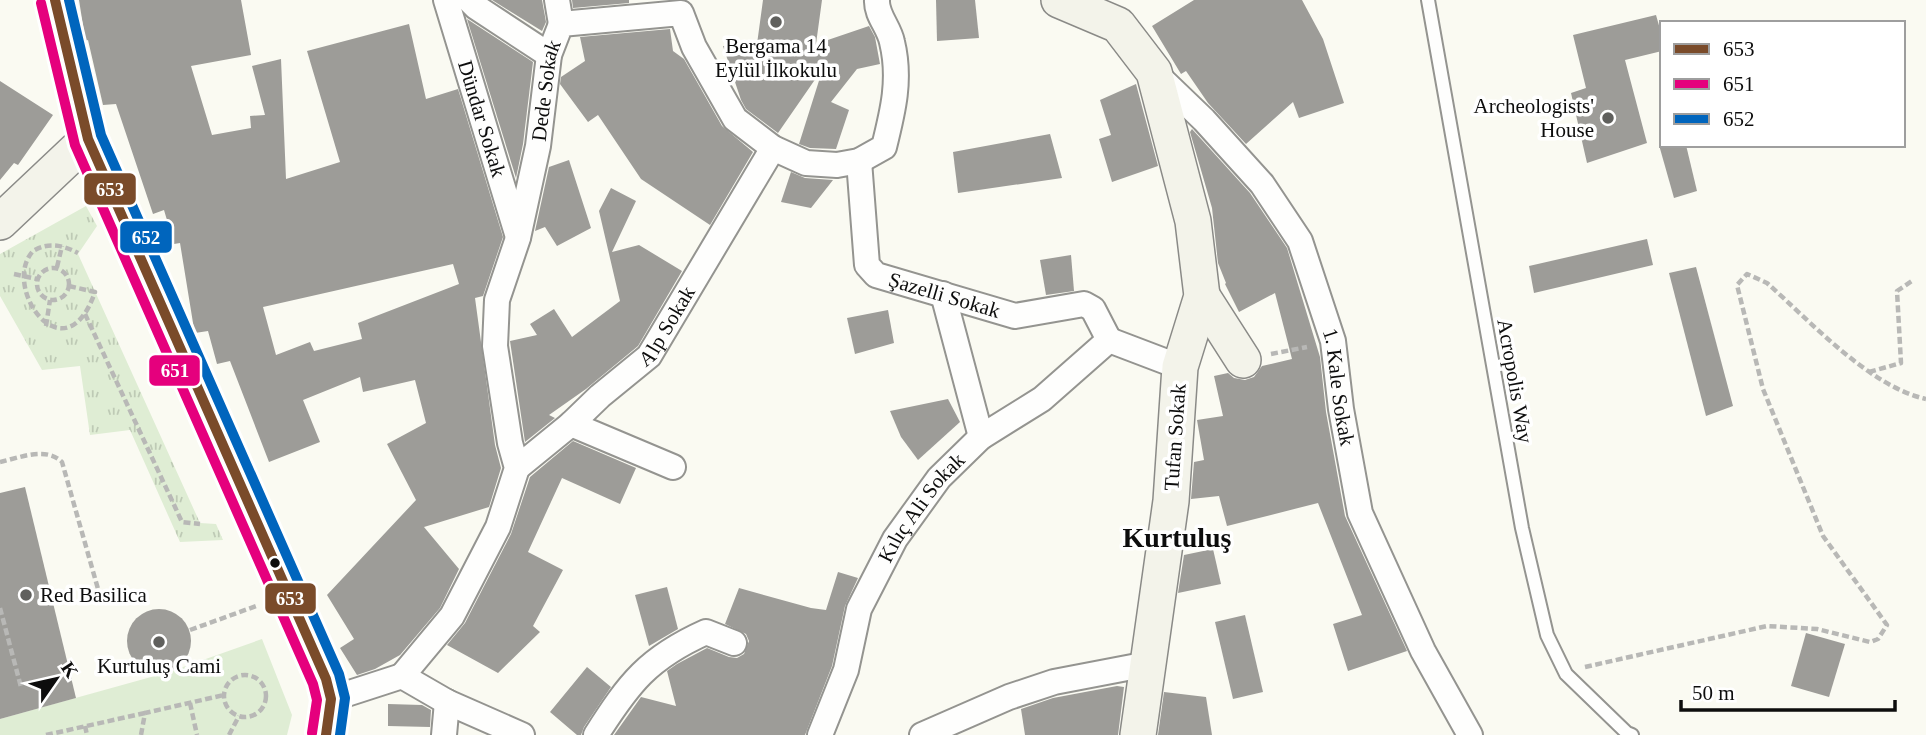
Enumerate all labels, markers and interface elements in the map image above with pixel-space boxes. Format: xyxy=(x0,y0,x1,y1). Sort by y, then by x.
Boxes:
marker: Bergama 14 Eylül İlkokulu xyxy=(768,14,784,30)
legend xyxy=(1660,21,1905,147)
place label: Bergama 14 Eylül İlkokulu xyxy=(715,34,837,82)
street label: Dede Sokak xyxy=(527,36,566,143)
text: 653 xyxy=(1723,37,1755,61)
street label: Dündar Sokak xyxy=(453,57,511,180)
text: 651 xyxy=(1723,72,1755,96)
place label: Archeologists' House xyxy=(1474,94,1594,142)
text: 652 xyxy=(1723,107,1755,131)
marker: Archeologists' House xyxy=(1600,110,1616,126)
line badge: 653 xyxy=(83,172,137,206)
text: 653 xyxy=(96,179,124,200)
line badge: 652 xyxy=(119,220,173,254)
text: 652 xyxy=(132,227,160,248)
street label: Şazelli Sokak xyxy=(886,267,1003,323)
street label: Alp Sokak xyxy=(634,281,700,372)
street label: Acropolis Way xyxy=(1492,317,1538,445)
street label: 1. Kale Sokak xyxy=(1318,325,1360,448)
line badge: 651 xyxy=(148,354,201,387)
text: 651 xyxy=(161,360,189,381)
street label: Tufan Sokak xyxy=(1159,382,1191,491)
street label: Kılıç Ali Sokak xyxy=(873,447,970,566)
district label: Kurtuluş xyxy=(1123,522,1232,553)
unlabelled marker xyxy=(268,556,282,570)
line badge: 653 xyxy=(264,582,317,615)
place label: Red Basilica xyxy=(40,583,147,607)
marker: Red Basilica xyxy=(18,587,34,603)
text: 653 xyxy=(276,588,304,609)
marker: Kurtuluş Cami xyxy=(151,634,167,650)
north arrow xyxy=(21,644,91,714)
place label: Kurtuluş Cami xyxy=(97,654,221,678)
text: K xyxy=(57,658,83,682)
scale bar xyxy=(1681,668,1895,712)
text: 50 m xyxy=(1692,681,1735,705)

